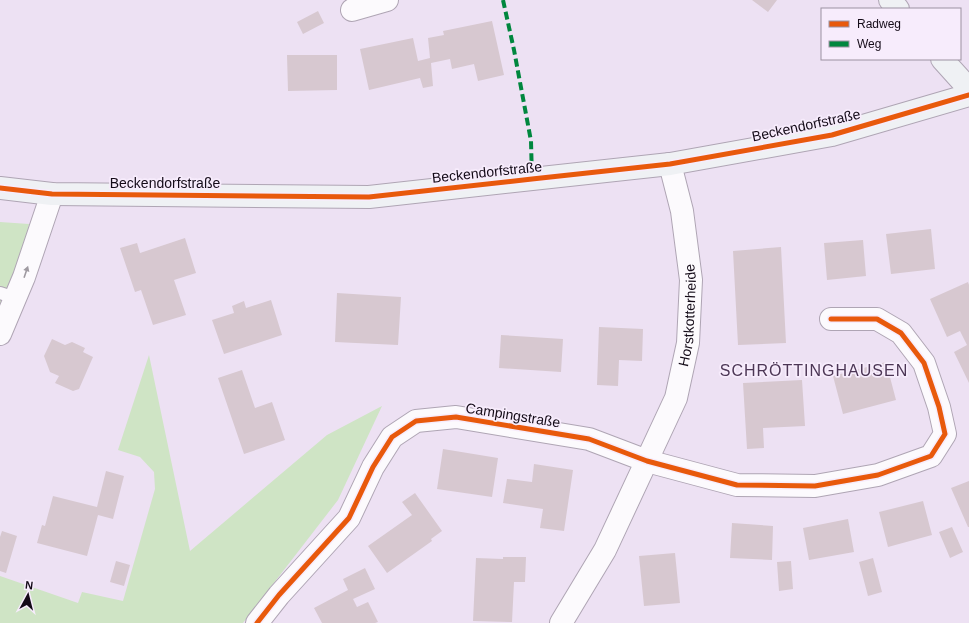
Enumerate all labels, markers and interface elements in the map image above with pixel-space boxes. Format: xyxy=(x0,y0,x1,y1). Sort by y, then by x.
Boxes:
legend xyxy=(821,8,961,60)
text: Radweg xyxy=(857,17,901,31)
text: Weg xyxy=(857,37,881,51)
street label: Beckendorfstraße xyxy=(750,106,862,144)
street label: Beckendorfstraße xyxy=(431,158,543,186)
street label: Beckendorfstraße xyxy=(110,175,220,191)
street label: Horstkotterheide xyxy=(675,263,699,368)
one-way arrow xyxy=(23,265,29,277)
district label: SCHRÖTTINGHAUSEN xyxy=(720,362,908,379)
street label: Campingstraße xyxy=(464,400,562,430)
north arrow xyxy=(8,575,48,615)
text: N xyxy=(25,579,34,592)

